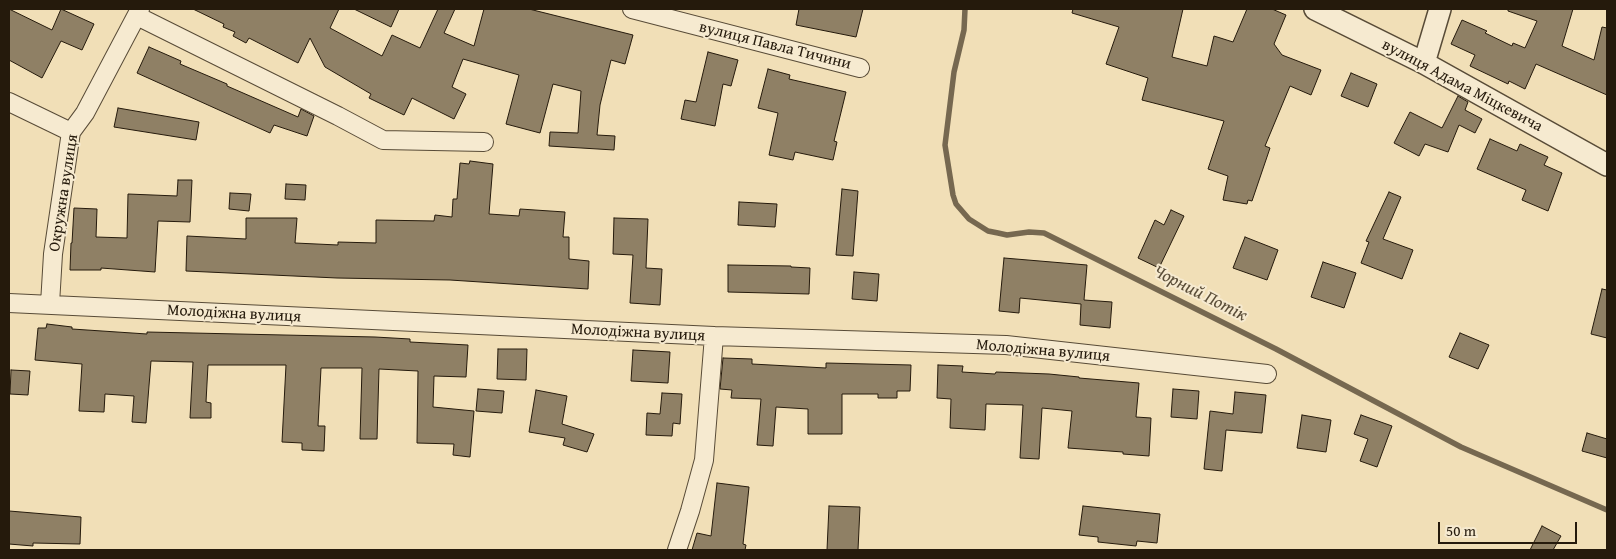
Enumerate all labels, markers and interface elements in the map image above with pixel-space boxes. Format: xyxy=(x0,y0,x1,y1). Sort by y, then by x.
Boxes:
street label: вулиця Павла Тичини xyxy=(697,18,853,74)
street label: вулиця Адама Міцкевича xyxy=(1378,35,1546,137)
street label: Окружна вулиця xyxy=(45,133,83,253)
water label: Чорний Потік xyxy=(1149,261,1251,327)
street label: Молодіжна вулиця xyxy=(166,301,302,327)
street label: Молодіжна вулиця xyxy=(570,320,706,346)
street label: Молодіжна вулиця xyxy=(975,336,1111,366)
scale bar xyxy=(1441,512,1580,544)
text: 50 m xyxy=(1446,520,1476,541)

